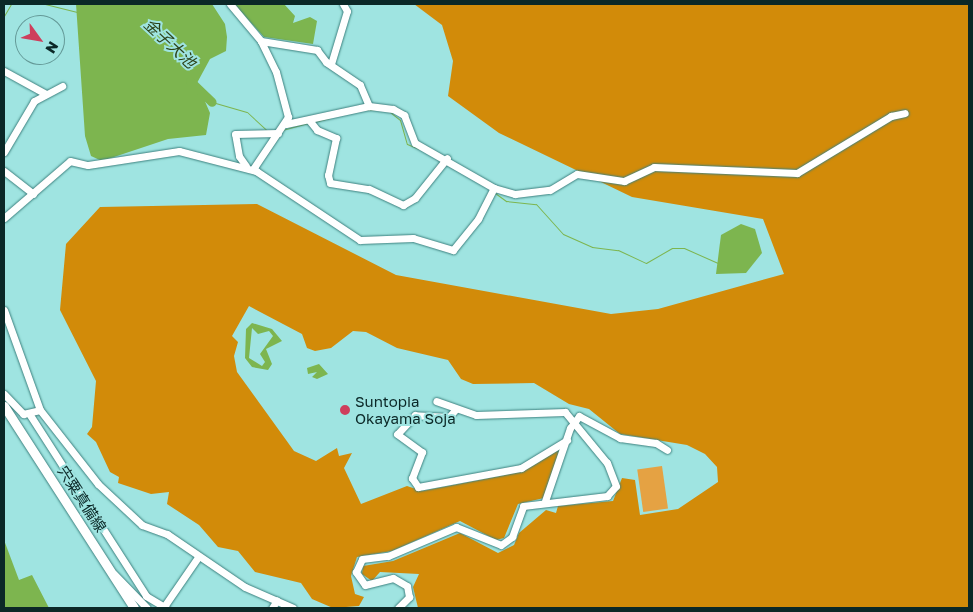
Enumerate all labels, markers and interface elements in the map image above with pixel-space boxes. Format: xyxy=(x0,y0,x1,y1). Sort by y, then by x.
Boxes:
water label: 金子大池 xyxy=(140,14,200,72)
north arrow xyxy=(15,15,65,65)
text: N xyxy=(42,39,62,57)
place label: Suntopia Okayama Soja xyxy=(355,392,456,427)
marker: Suntopia Okayama Soja xyxy=(339,404,351,416)
street label: 宍粟真備線 xyxy=(54,463,110,535)

